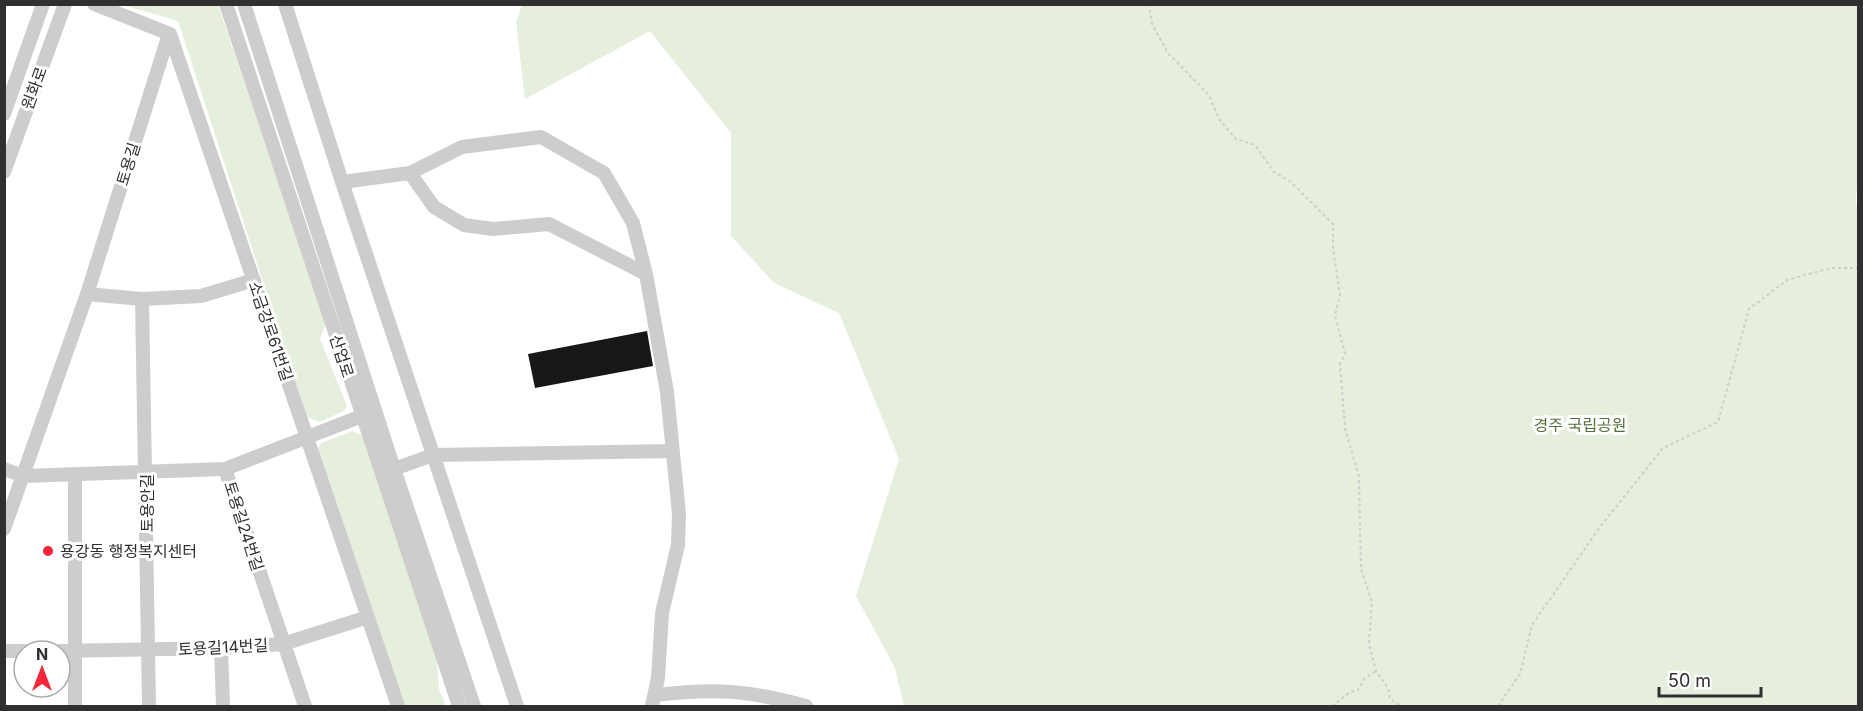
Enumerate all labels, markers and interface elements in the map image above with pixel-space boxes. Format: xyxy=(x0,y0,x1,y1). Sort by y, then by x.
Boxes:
street label: 원화로 xyxy=(17,64,51,112)
street label: 토용길 xyxy=(112,140,144,188)
street label: 소금강로61번길 xyxy=(244,278,298,384)
street label: 산업로 xyxy=(326,332,358,380)
park label: 경주 국립공원 xyxy=(1534,415,1626,435)
street label: 토용안길 xyxy=(137,474,157,532)
street label: 토용길24번길 xyxy=(220,478,268,574)
place label: 용강동 행정복지센터 xyxy=(60,541,197,561)
marker: 용강동 행정복지센터 xyxy=(41,544,55,558)
street label: 토용길14번길 xyxy=(177,635,269,659)
north arrow xyxy=(12,639,72,699)
text: N xyxy=(36,644,48,664)
scale bar xyxy=(1659,660,1761,698)
text: 50 m xyxy=(1668,670,1711,691)

